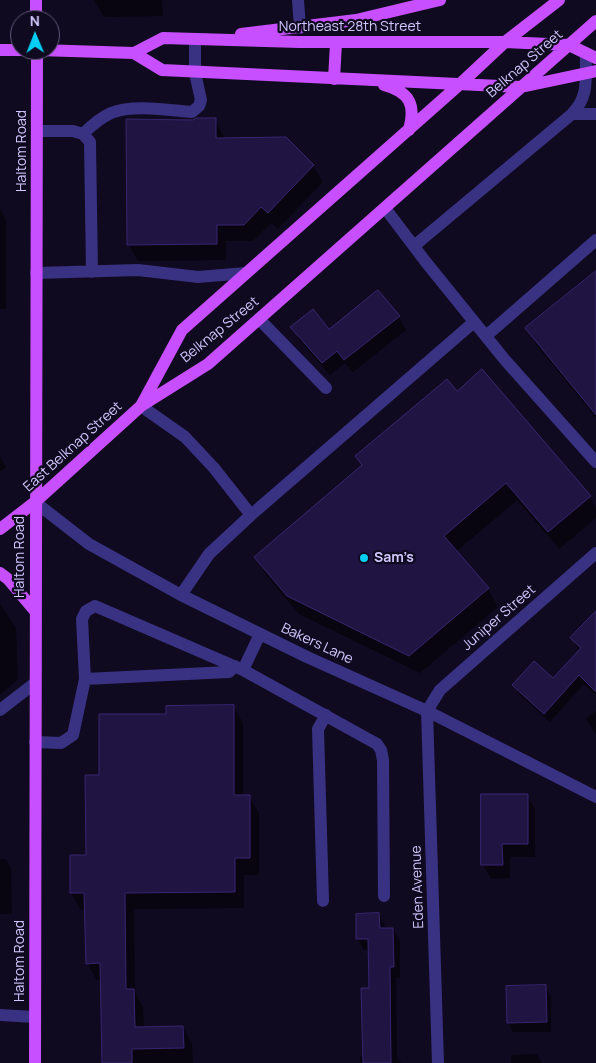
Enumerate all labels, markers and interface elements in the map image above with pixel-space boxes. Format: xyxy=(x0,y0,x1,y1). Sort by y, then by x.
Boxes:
north arrow xyxy=(10,10,60,60)
text: N xyxy=(30,11,40,30)
street label: Northeast 28th Street xyxy=(279,19,421,35)
street label: Belknap Street xyxy=(484,26,566,102)
street label: Haltom Road xyxy=(14,110,30,192)
street label: Belknap Street xyxy=(178,293,262,367)
street label: East Belknap Street xyxy=(20,398,126,496)
street label: Haltom Road xyxy=(12,516,28,598)
place label: Sam’s xyxy=(374,550,414,566)
marker: Sam’s xyxy=(358,552,370,564)
street label: Juniper Street xyxy=(459,582,539,654)
street label: Bakers Lane xyxy=(278,620,356,668)
street label: Eden Avenue xyxy=(408,845,428,929)
street label: Haltom Road xyxy=(12,920,28,1002)

